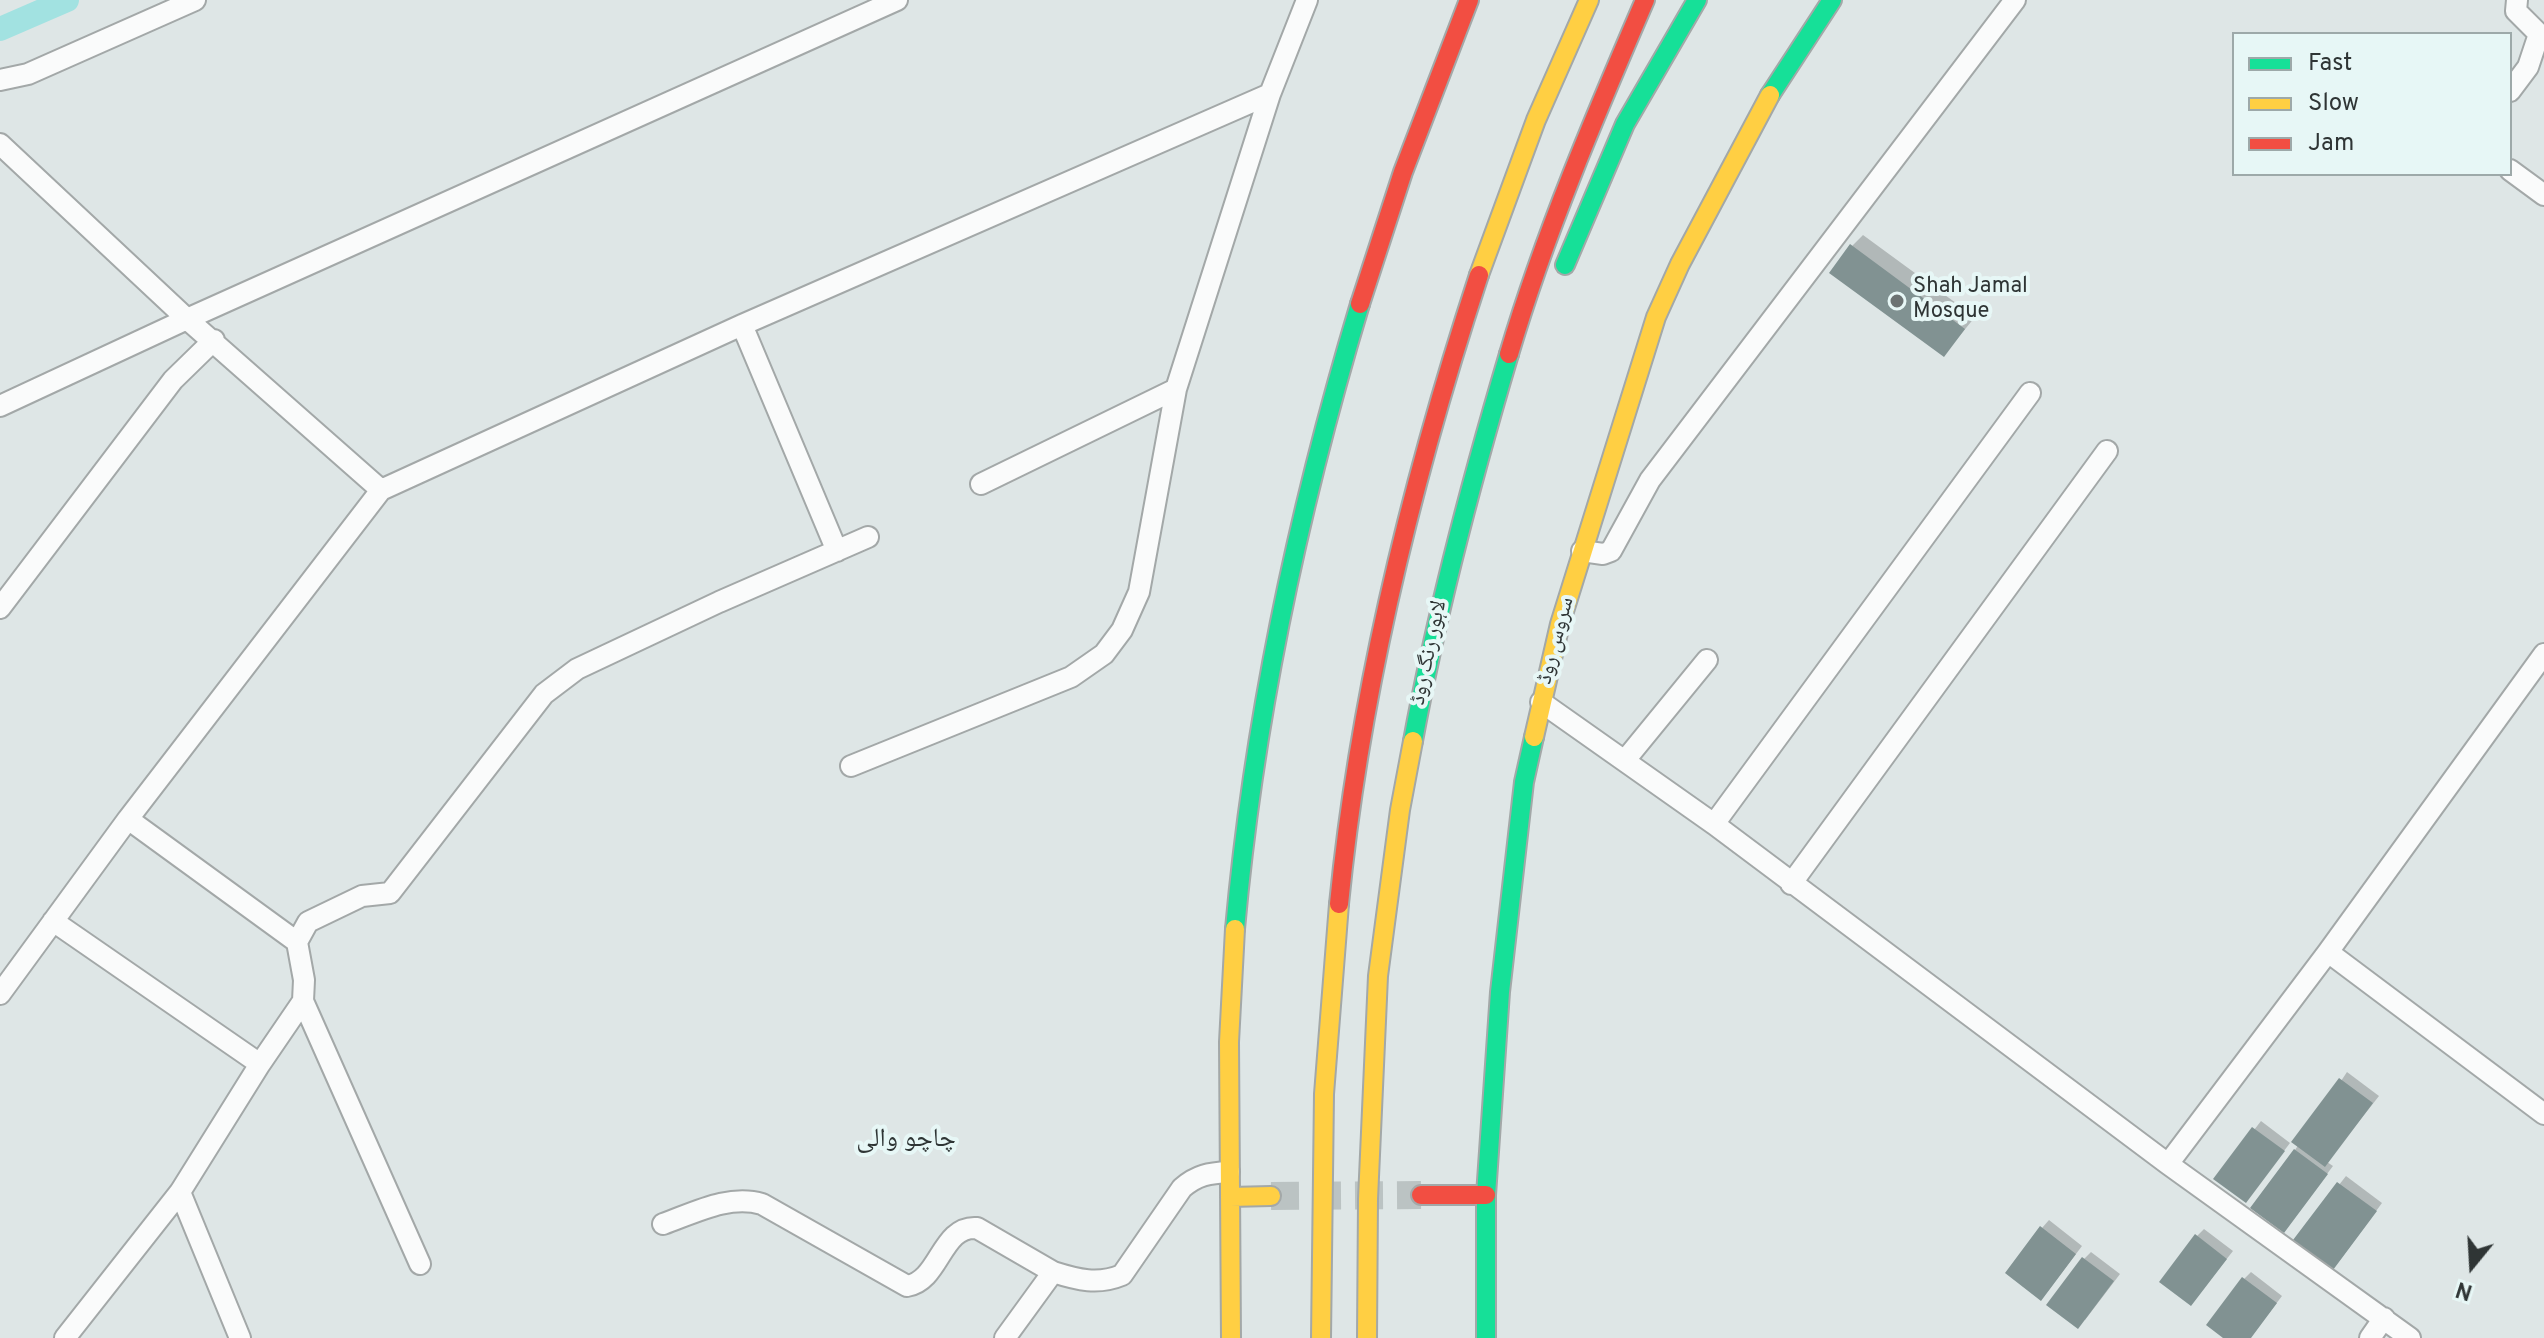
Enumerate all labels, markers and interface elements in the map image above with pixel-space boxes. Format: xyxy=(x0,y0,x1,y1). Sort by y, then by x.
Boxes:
legend xyxy=(2232,32,2512,176)
text: Fast xyxy=(2308,49,2352,79)
text: Slow xyxy=(2308,89,2359,119)
text: Jam xyxy=(2308,129,2354,159)
place label: Shah Jamal Mosque xyxy=(1913,275,2028,326)
marker: Shah Jamal Mosque xyxy=(1888,292,1906,310)
street label: سروس روڈ xyxy=(1533,595,1581,687)
street label: لاہور رنگ روڈ xyxy=(1406,598,1454,708)
district label: چاچو والی xyxy=(856,1125,956,1157)
north arrow xyxy=(2432,1226,2512,1306)
text: N xyxy=(2453,1274,2476,1305)

